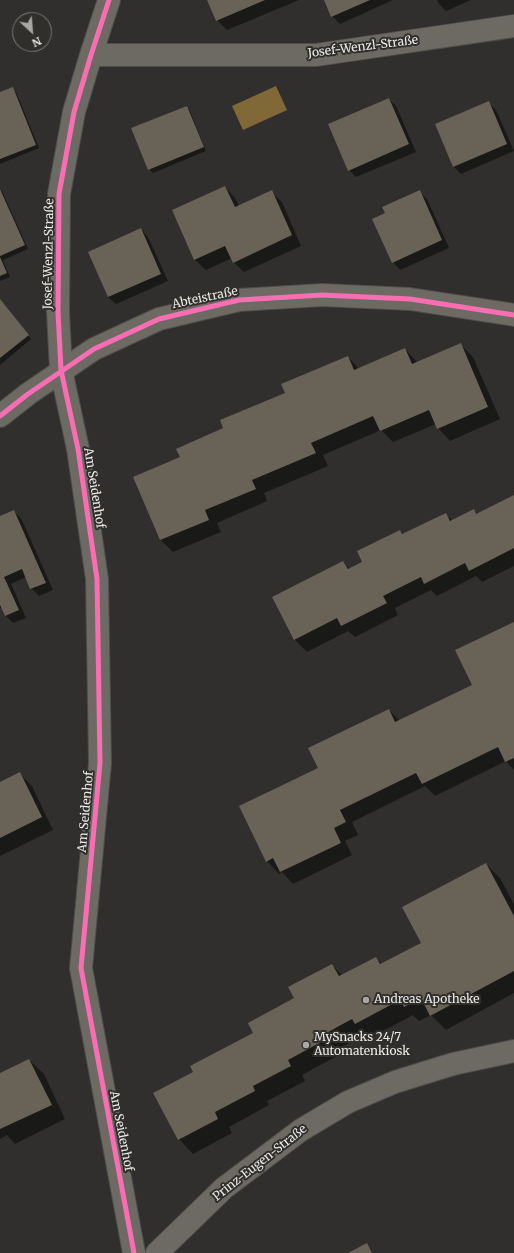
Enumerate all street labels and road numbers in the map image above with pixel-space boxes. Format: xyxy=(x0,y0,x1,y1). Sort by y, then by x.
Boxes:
street label: Josef-Wenzl-Straße xyxy=(307,33,419,61)
street label: Josef-Wenzl-Straße xyxy=(41,198,57,310)
street label: Abteistraße xyxy=(171,284,239,312)
street label: Am Seidenhof xyxy=(81,447,107,529)
street label: Am Seidenhof xyxy=(75,771,97,853)
street label: Am Seidenhof xyxy=(106,1090,136,1172)
street label: Prinz-Eugen-Straße xyxy=(210,1122,310,1204)

